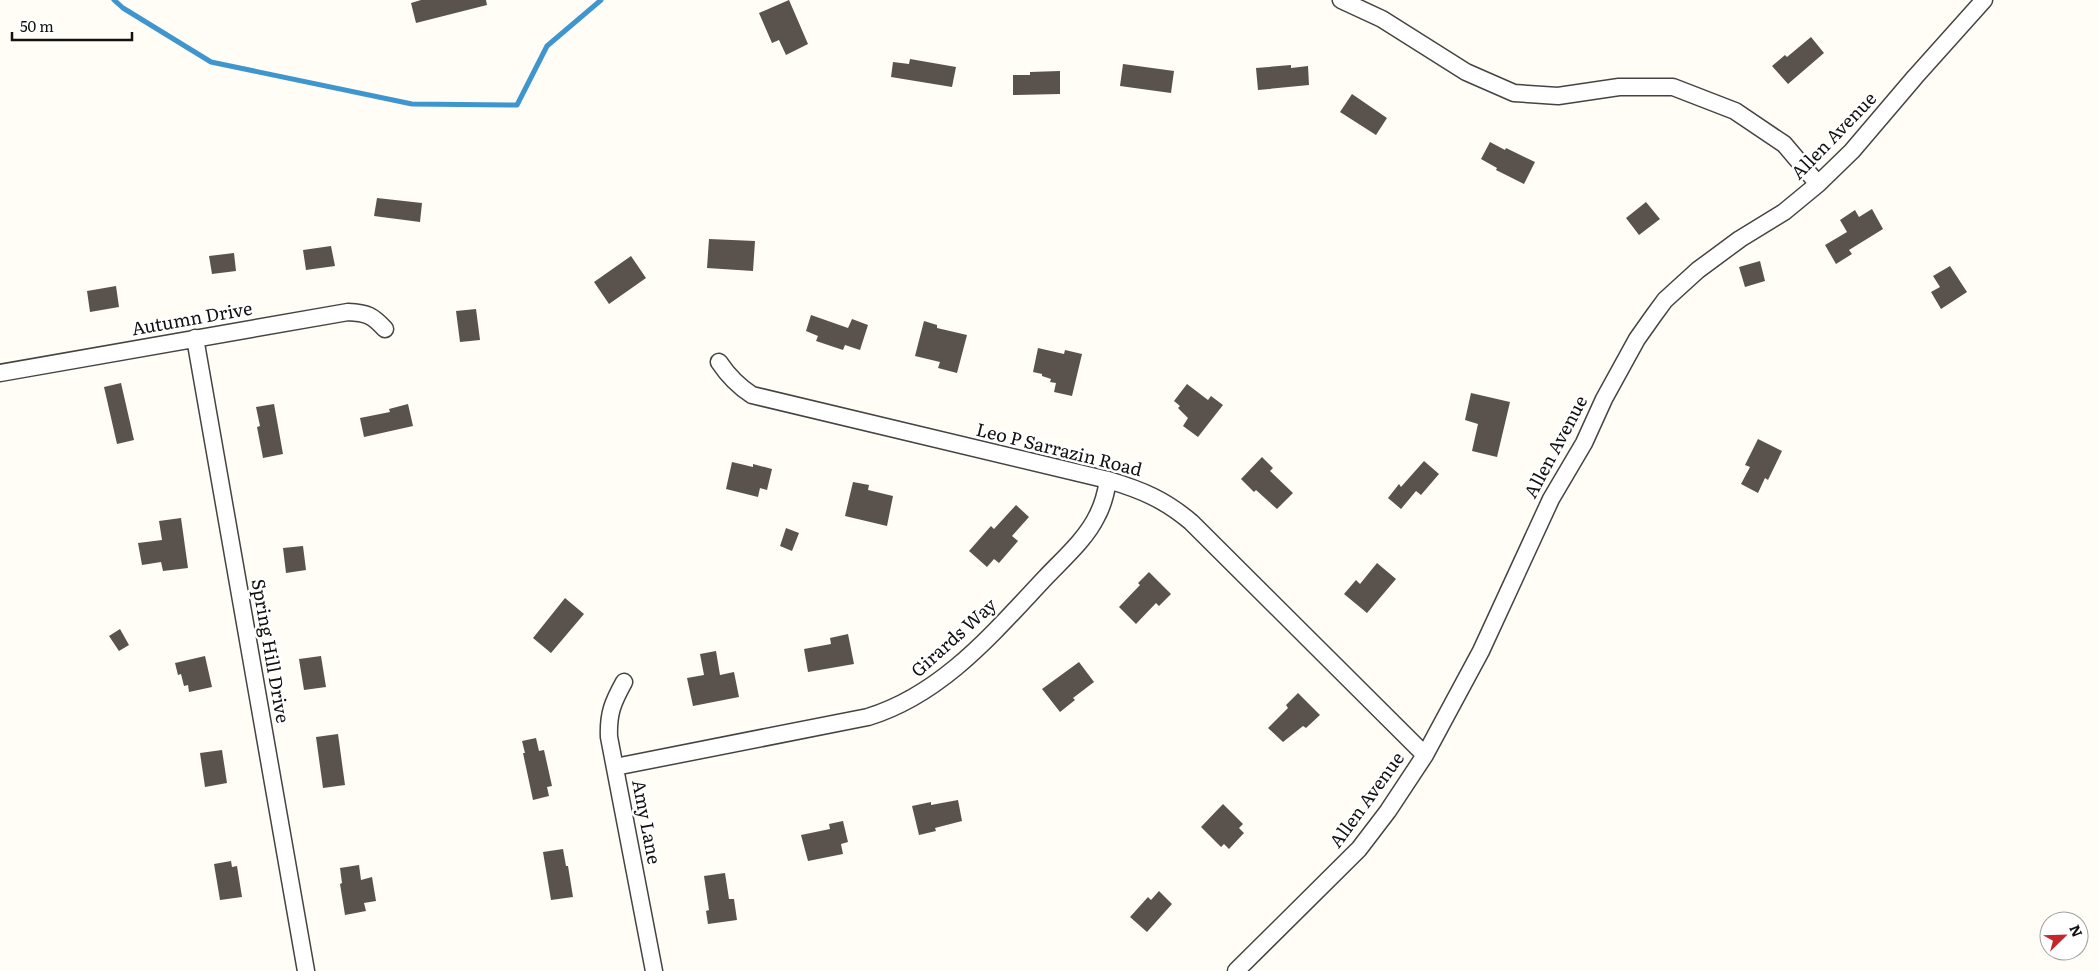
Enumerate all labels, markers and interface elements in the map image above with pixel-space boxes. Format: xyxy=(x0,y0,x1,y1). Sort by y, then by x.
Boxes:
scale bar xyxy=(12,10,132,42)
text: 50 m xyxy=(20,14,54,37)
street label: Allen Avenue xyxy=(1784,85,1882,185)
street label: Autumn Drive xyxy=(129,294,254,341)
street label: Allen Avenue xyxy=(1516,390,1593,503)
street label: Leo P Sarrazin Road xyxy=(974,415,1145,482)
street label: Spring Hill Drive xyxy=(246,577,297,725)
street label: Girards Way xyxy=(904,591,1002,683)
street label: Allen Avenue xyxy=(1322,745,1410,853)
street label: Amy Lane xyxy=(626,777,669,866)
north arrow xyxy=(2039,911,2089,961)
text: N xyxy=(2065,921,2088,940)

